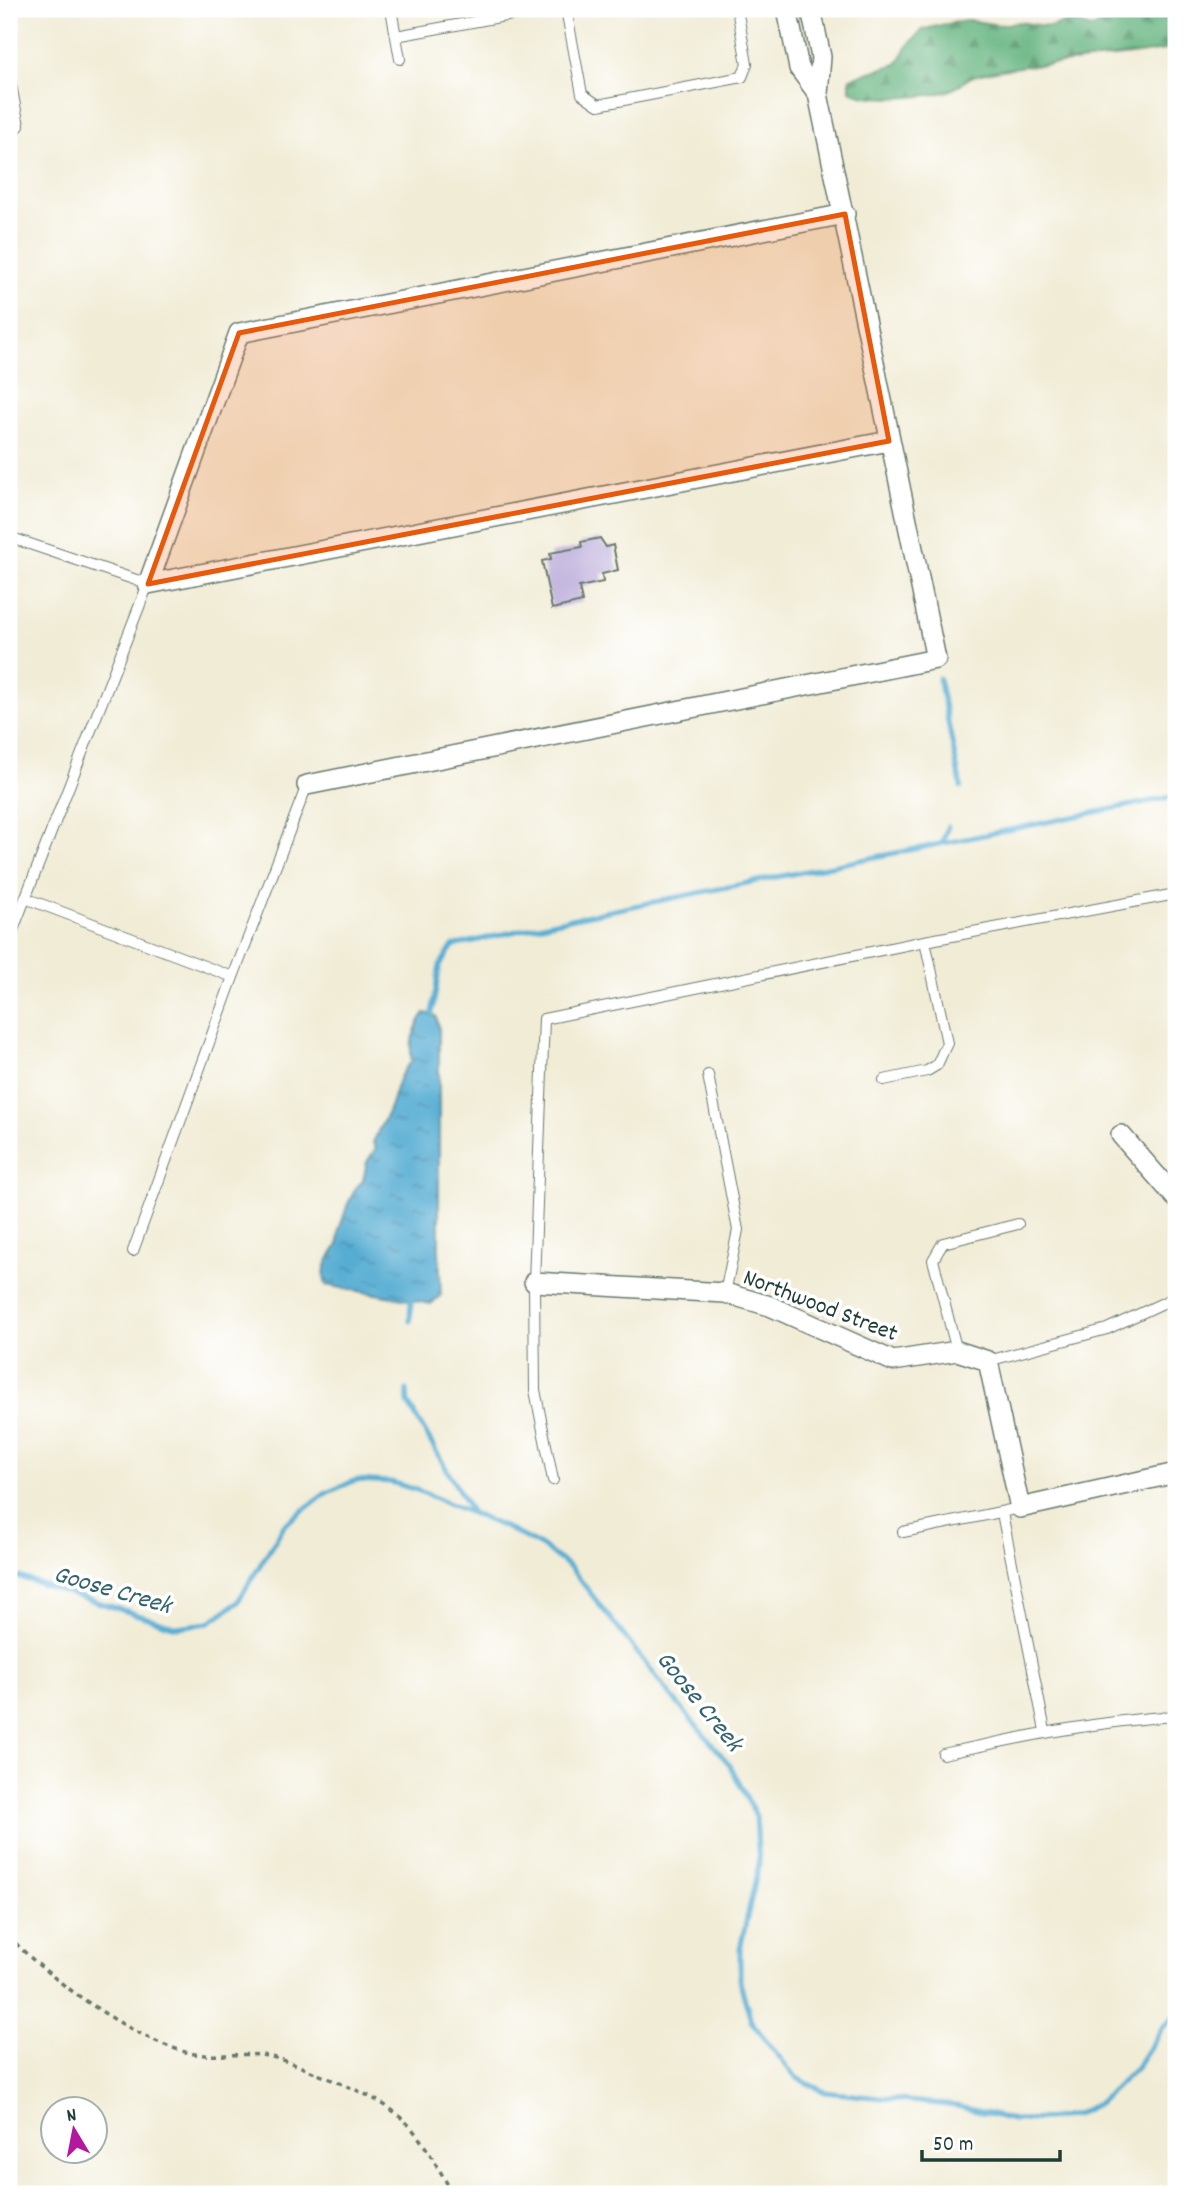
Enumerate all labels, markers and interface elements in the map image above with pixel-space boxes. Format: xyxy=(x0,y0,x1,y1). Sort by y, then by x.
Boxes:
street label: Northwood Street xyxy=(738,1262,902,1352)
water label: Goose Creek xyxy=(49,1557,177,1626)
water label: Goose Creek xyxy=(646,1644,752,1763)
north arrow xyxy=(38,2094,108,2164)
text: N xyxy=(65,2103,79,2131)
scale bar xyxy=(922,2119,1061,2163)
text: 50 m xyxy=(933,2131,973,2161)

